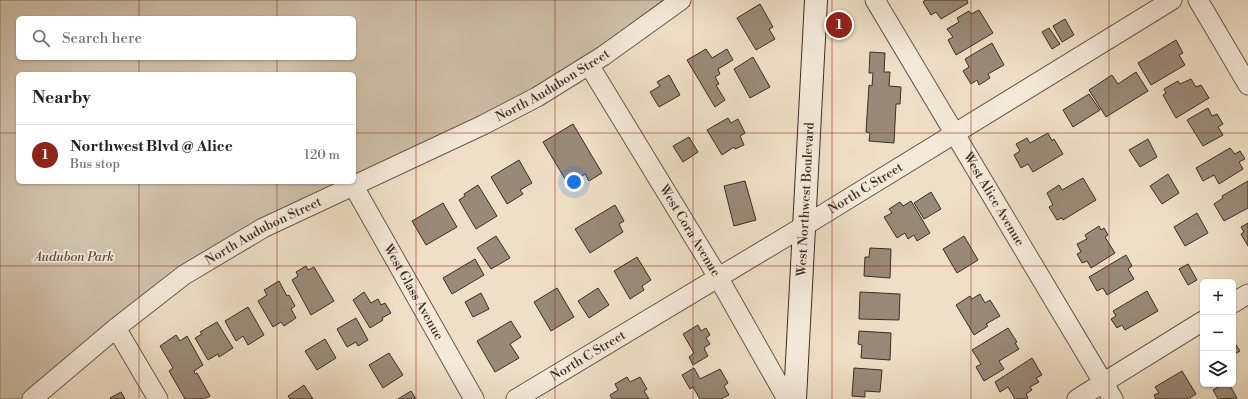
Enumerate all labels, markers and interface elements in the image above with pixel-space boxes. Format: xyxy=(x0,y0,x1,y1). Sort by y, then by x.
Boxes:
pin: 1 xyxy=(826,10,852,40)
search box xyxy=(16,16,356,60)
icon: search xyxy=(30,27,52,49)
text: Search here xyxy=(62,29,142,48)
street label: North Audubon Street xyxy=(493,46,613,125)
text: Nearby xyxy=(32,87,91,109)
street label: West Northwest Boulevard xyxy=(793,121,818,278)
text: Northwest Blvd @ Alice xyxy=(70,137,233,156)
text: 1 xyxy=(42,147,48,163)
text: 120 m xyxy=(304,147,340,163)
street label: West Alice Avenue xyxy=(959,149,1028,249)
text: Bus stop xyxy=(70,156,120,172)
street label: North C Street xyxy=(825,159,906,217)
your location xyxy=(564,172,584,192)
street label: West Cora Avenue xyxy=(655,181,724,280)
street label: North Audubon Street xyxy=(202,194,324,269)
street label: West Glass Avenue xyxy=(380,240,447,343)
park label: Audubon Park xyxy=(32,249,114,265)
map controls xyxy=(1200,279,1236,387)
button: + xyxy=(1200,279,1236,315)
button: − xyxy=(1200,315,1236,351)
street label: North C Street xyxy=(547,327,629,384)
button: layers xyxy=(1200,351,1236,387)

